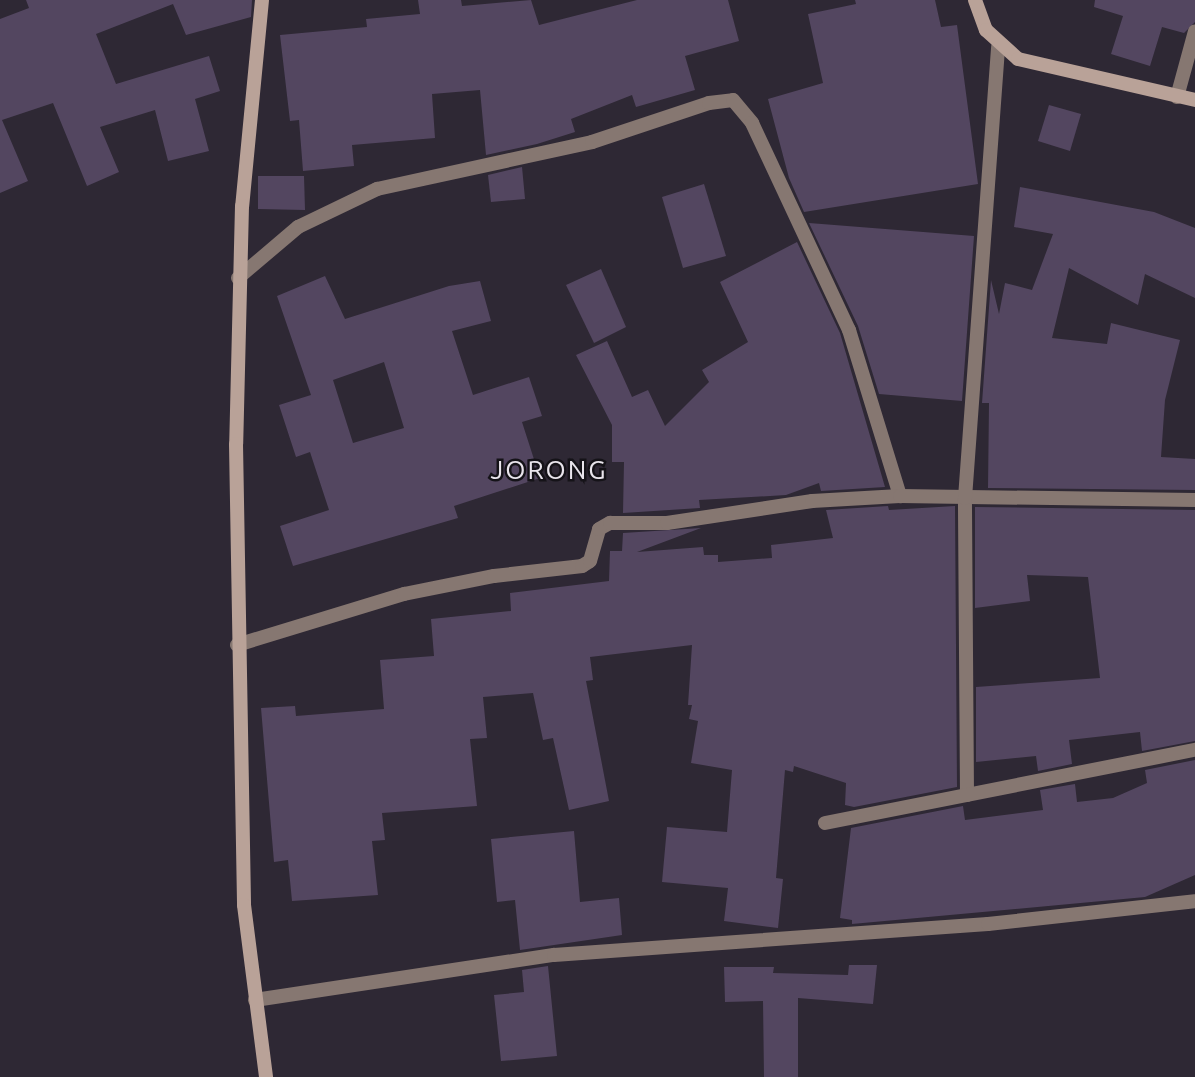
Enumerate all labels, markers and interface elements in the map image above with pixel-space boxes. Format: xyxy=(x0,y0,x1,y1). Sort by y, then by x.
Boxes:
district label: JORONG xyxy=(491,454,607,486)

